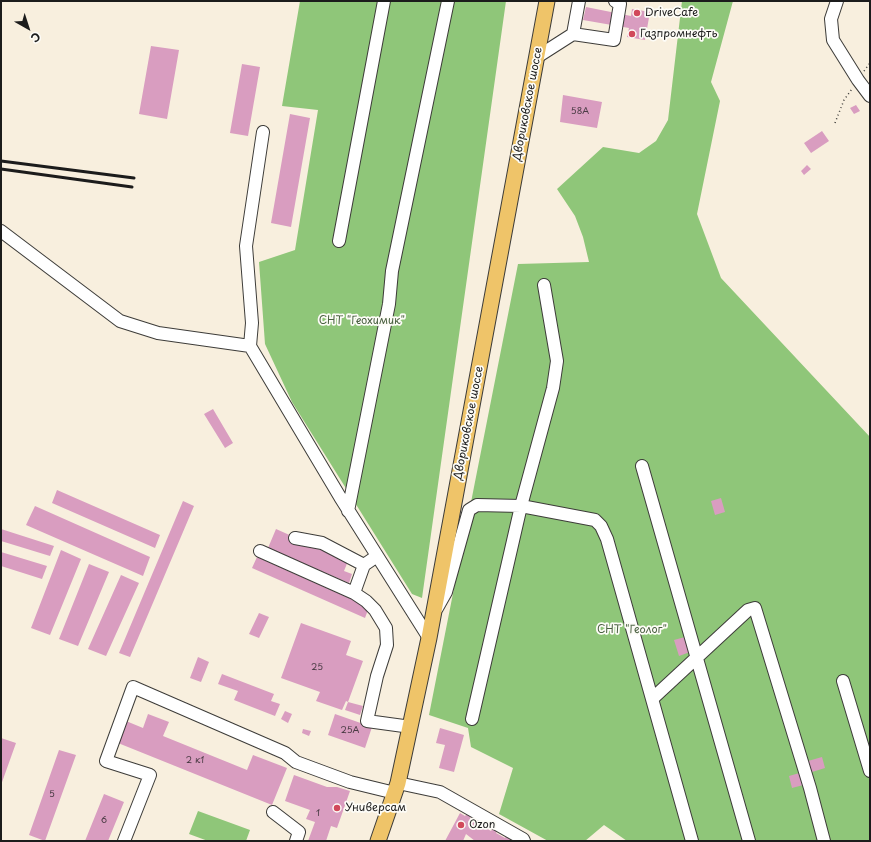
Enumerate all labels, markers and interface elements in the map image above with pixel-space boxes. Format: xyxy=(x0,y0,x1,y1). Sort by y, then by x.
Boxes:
place label: DriveCafe xyxy=(645,6,698,20)
north arrow xyxy=(8,8,48,48)
marker: DriveCafe xyxy=(632,8,642,18)
place label: Газпромнефть xyxy=(640,27,717,41)
text: С xyxy=(27,29,44,47)
marker: Газпромнефть xyxy=(627,29,637,39)
street label: Двориковское шоссе xyxy=(511,46,545,162)
house number: 58А xyxy=(571,107,589,117)
park label: СНТ "Геохимик" xyxy=(319,314,405,328)
street label: Двориковское шоссе xyxy=(452,365,486,481)
park label: СНТ "Геолог" xyxy=(597,623,667,637)
house number: 25 xyxy=(311,663,323,673)
house number: 25А xyxy=(341,726,359,736)
house number: 2 к1 xyxy=(186,756,204,766)
house number: 5 xyxy=(49,790,55,800)
place label: Универсам xyxy=(345,801,406,815)
marker: Универсам xyxy=(332,803,342,813)
house number: 1 xyxy=(316,809,320,819)
house number: 6 xyxy=(101,816,107,826)
place label: Ozon xyxy=(469,818,495,832)
marker: Ozon xyxy=(456,820,466,830)

